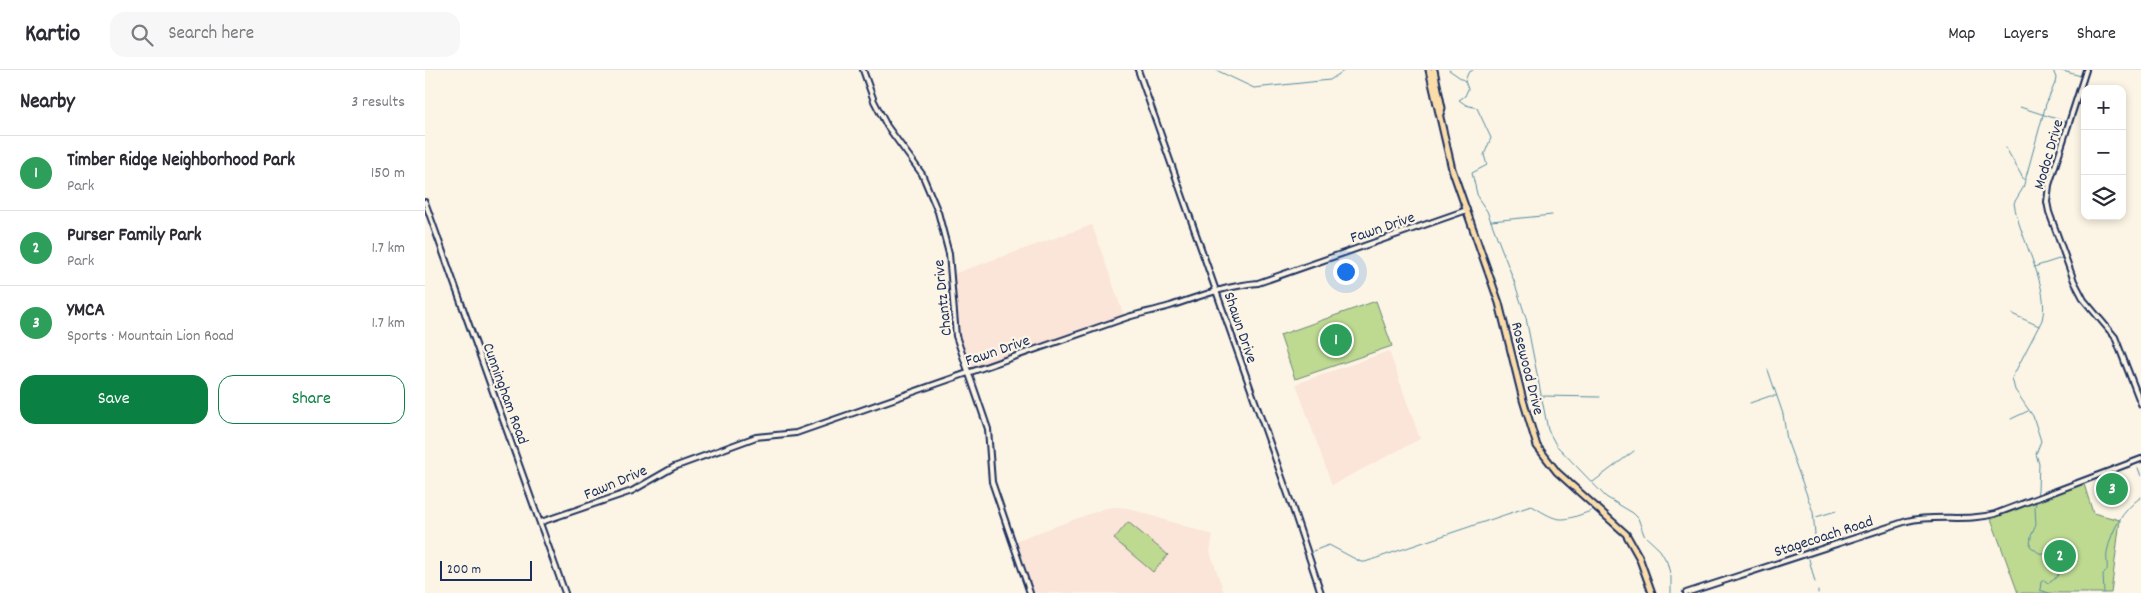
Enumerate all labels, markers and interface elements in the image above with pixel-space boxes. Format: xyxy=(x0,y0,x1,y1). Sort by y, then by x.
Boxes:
search box xyxy=(110,12,460,57)
text: Kartio xyxy=(25,18,80,52)
icon: search xyxy=(128,21,156,49)
text: Search here xyxy=(168,21,254,48)
text: Map xyxy=(1948,22,1975,47)
text: Layers xyxy=(2003,22,2049,47)
text: Share xyxy=(2077,22,2116,47)
map controls xyxy=(2081,85,2126,220)
button: + xyxy=(2081,85,2126,130)
text: Nearby xyxy=(20,88,75,118)
text: 3 results xyxy=(351,91,405,114)
street label: Modoc Drive xyxy=(2028,117,2070,192)
button: − xyxy=(2081,130,2126,175)
text: Timber Ridge Neighborhood Park xyxy=(67,148,295,175)
text: 1 xyxy=(34,162,38,185)
text: 150 m xyxy=(371,162,405,185)
text: Park xyxy=(67,175,94,198)
button: layers xyxy=(2081,175,2126,220)
street label: Fawn Drive xyxy=(1347,207,1418,250)
text: Purser Family Park xyxy=(67,223,201,250)
text: 2 xyxy=(33,237,40,260)
text: 1.7 km xyxy=(371,237,405,260)
text: Park xyxy=(67,250,94,273)
street label: Chantz Drive xyxy=(928,258,959,337)
your location xyxy=(1333,259,1359,285)
street label: Shawn Drive xyxy=(1217,289,1263,367)
text: YMCA xyxy=(67,298,105,325)
text: 3 xyxy=(32,312,40,335)
text: 1.7 km xyxy=(371,312,405,335)
street label: Rosewood Drive xyxy=(1504,320,1549,418)
pin: 1 xyxy=(1320,321,1352,359)
text: Sports · Mountain Lion Road xyxy=(67,325,234,348)
street label: Fawn Drive xyxy=(962,330,1033,373)
street label: Cunningham Road xyxy=(476,340,534,448)
button: Save xyxy=(20,375,208,424)
button: Share xyxy=(218,375,405,424)
street label: Fawn Drive xyxy=(581,460,651,507)
pin: 3 xyxy=(2096,470,2128,508)
street label: Stagecoach Road xyxy=(1771,511,1876,564)
pin: 2 xyxy=(2044,537,2076,575)
scale bar xyxy=(440,558,533,581)
text: 200 m xyxy=(447,560,481,580)

